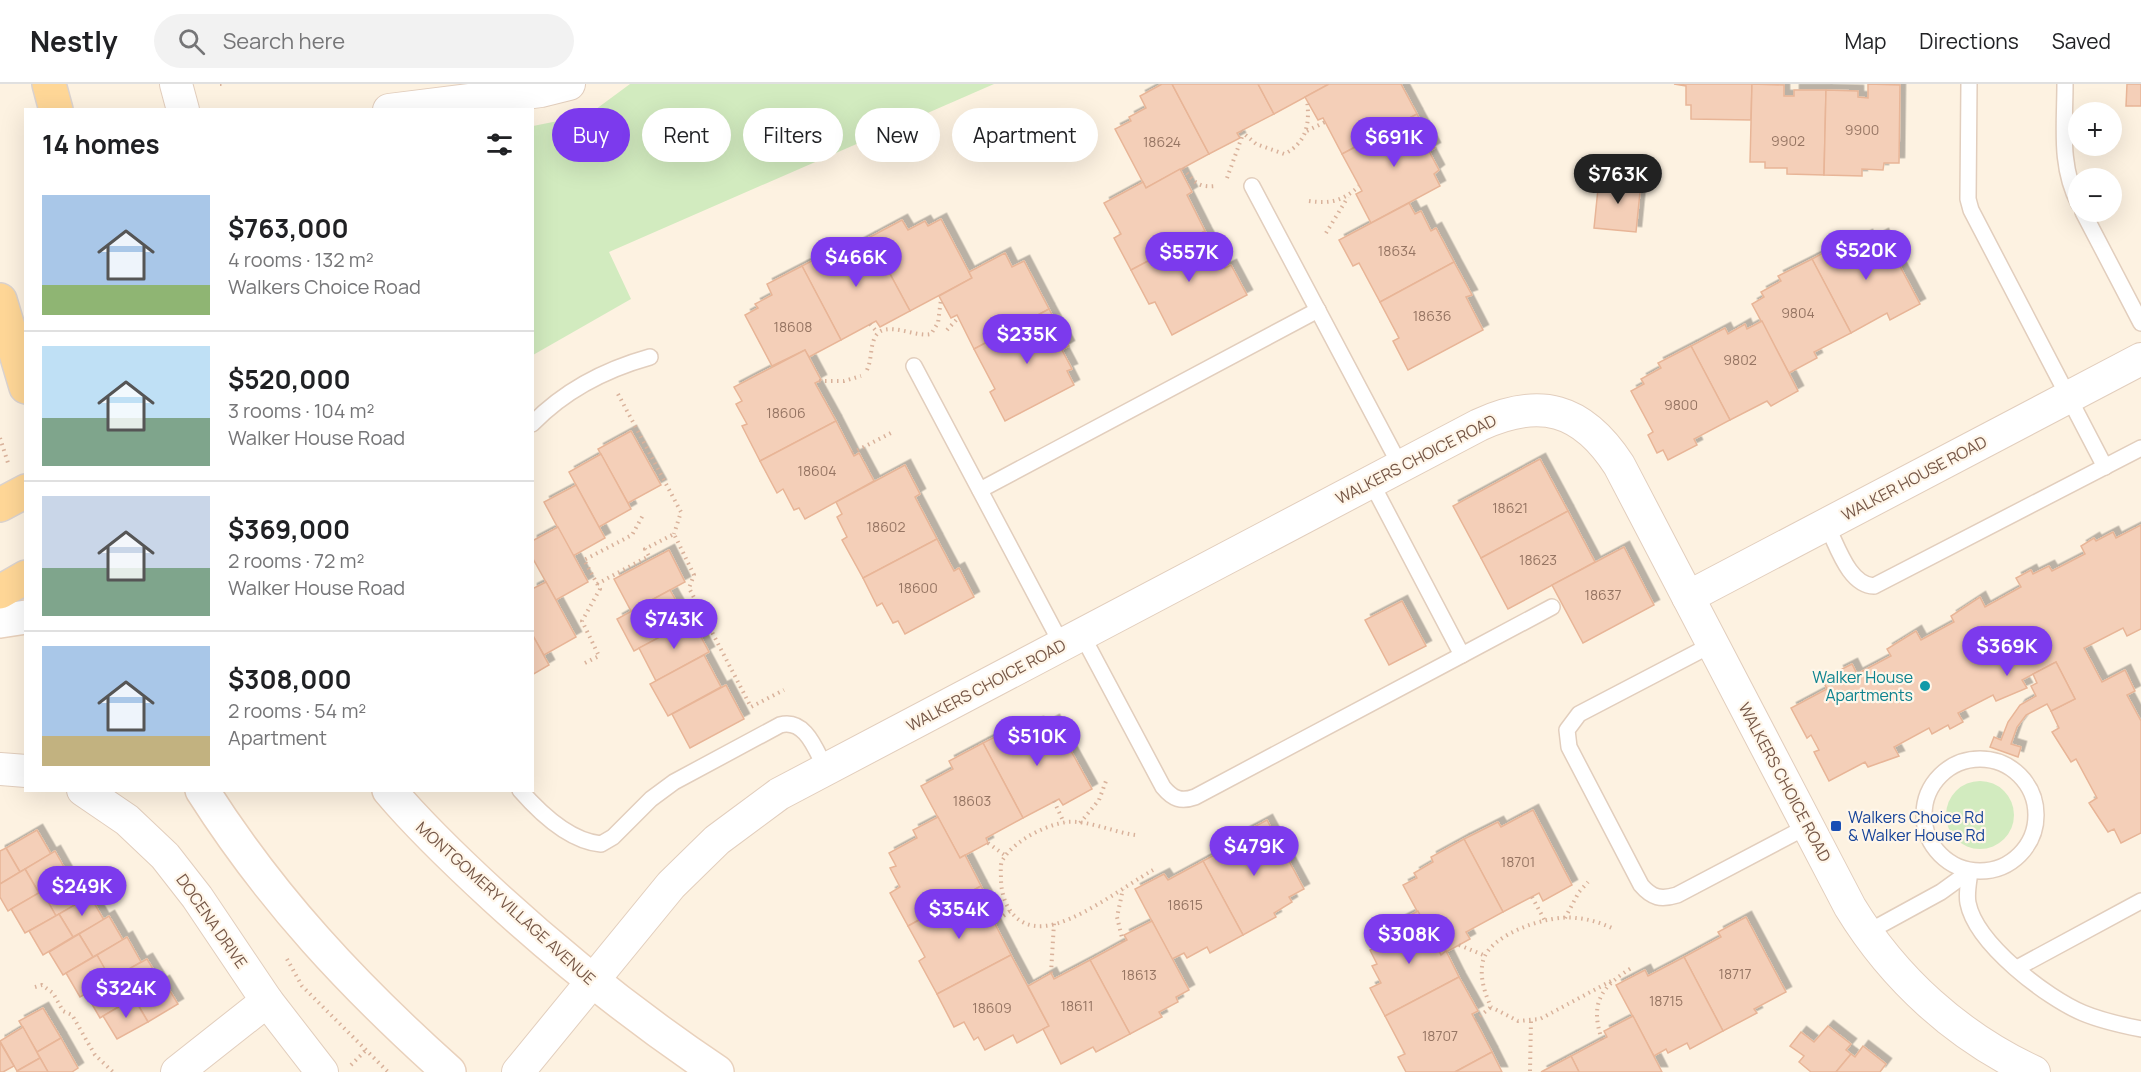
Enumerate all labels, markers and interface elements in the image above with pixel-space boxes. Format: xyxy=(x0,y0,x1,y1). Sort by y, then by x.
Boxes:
search box xyxy=(154,14,574,68)
text: Nestly xyxy=(30,22,118,60)
icon: search xyxy=(175,25,208,58)
text: Search here xyxy=(223,26,345,56)
text: Map xyxy=(1845,27,1886,55)
text: Directions xyxy=(1919,27,2019,55)
text: Saved xyxy=(2052,27,2111,55)
map controls xyxy=(2068,102,2122,222)
button: + xyxy=(2068,102,2122,156)
chip: Buy xyxy=(552,108,630,162)
chip: Rent xyxy=(642,108,731,162)
chip: Filters xyxy=(743,108,843,162)
chip: New xyxy=(855,108,940,162)
chip: Apartment xyxy=(952,108,1098,162)
pin: $691K xyxy=(1352,117,1436,168)
house number: 9900 xyxy=(1845,120,1879,139)
text: $691K xyxy=(1365,123,1423,150)
text: 14 homes xyxy=(42,126,160,162)
icon: filters xyxy=(483,128,516,161)
house number: 9902 xyxy=(1771,131,1805,150)
house number: 18624 xyxy=(1143,132,1181,151)
pin: $763K xyxy=(1576,154,1660,205)
text: $763K xyxy=(1588,160,1648,187)
button: − xyxy=(2068,168,2122,222)
text: $763,000 xyxy=(228,210,349,246)
icon: home xyxy=(90,219,162,291)
pin: $520K xyxy=(1824,230,1908,281)
pin: $557K xyxy=(1147,232,1231,283)
text: $520K xyxy=(1835,236,1897,263)
pin: $466K xyxy=(814,237,898,288)
text: $557K xyxy=(1159,238,1219,265)
house number: 18634 xyxy=(1378,241,1416,260)
text: $466K xyxy=(825,243,887,270)
text: 4 rooms · 132 m² xyxy=(228,246,374,273)
text: Walkers Choice Road xyxy=(228,273,421,300)
house number: 9804 xyxy=(1781,303,1815,322)
house number: 18636 xyxy=(1413,306,1451,325)
pin: $235K xyxy=(985,314,1069,365)
house number: 18608 xyxy=(774,317,812,336)
text: $235K xyxy=(997,320,1057,347)
house number: 9802 xyxy=(1723,350,1757,369)
text: $520,000 xyxy=(228,361,351,397)
icon: home xyxy=(90,370,162,442)
house number: 9800 xyxy=(1664,395,1698,414)
text: 3 rooms · 104 m² xyxy=(228,397,374,424)
house number: 18606 xyxy=(766,403,806,422)
street label: WALKERS CHOICE ROAD xyxy=(1332,409,1500,509)
text: Walker House Road xyxy=(228,424,405,451)
street label: WALKER HOUSE ROAD xyxy=(1837,430,1991,526)
house number: 18604 xyxy=(797,461,837,480)
house number: 18621 xyxy=(1492,498,1528,517)
text: $369,000 xyxy=(228,511,350,547)
house number: 18602 xyxy=(867,517,905,536)
icon: home xyxy=(90,520,162,592)
text: 2 rooms · 72 m² xyxy=(228,547,364,574)
house number: 18623 xyxy=(1519,550,1557,569)
text: Walker House Road xyxy=(228,574,405,601)
house number: 18600 xyxy=(898,578,938,597)
house number: 18637 xyxy=(1584,585,1622,604)
pin: $743K xyxy=(632,599,716,650)
text: $743K xyxy=(644,605,704,632)
pin: $369K xyxy=(1965,626,2049,677)
text: $369K xyxy=(1976,632,2038,659)
street label: WALKERS CHOICE ROAD xyxy=(902,633,1070,736)
text: $308,000 xyxy=(228,661,352,697)
place label: Walker House Apartments xyxy=(1812,666,1913,706)
icon: home xyxy=(90,670,162,742)
marker: Walker House Apartments xyxy=(1918,679,1932,693)
text: 2 rooms · 54 m² xyxy=(228,697,366,724)
street label: WALKERS CHOICE ROAD xyxy=(1734,698,1837,866)
pin: $510K xyxy=(995,716,1079,767)
text: $510K xyxy=(1007,722,1067,749)
text: Apartment xyxy=(228,724,327,751)
house number: 18603 xyxy=(953,791,991,810)
place label: Walkers Choice Rd & Walker House Rd xyxy=(1848,806,1985,846)
street label: MONTGOMERY VILLAGE AVENUE xyxy=(411,816,601,990)
marker: Walkers Choice Rd & Walker House Rd xyxy=(1829,819,1843,833)
pin: $479K xyxy=(1212,826,1296,877)
text: $479K xyxy=(1224,832,1284,859)
house number: 18701 xyxy=(1501,852,1535,871)
pin: $249K xyxy=(40,866,124,917)
street label: DOCENA DRIVE xyxy=(171,869,253,973)
text: $249K xyxy=(51,872,113,899)
pin: $354K xyxy=(917,889,1001,940)
text: $354K xyxy=(928,895,990,922)
house number: 18615 xyxy=(1167,895,1203,914)
pin: $308K xyxy=(1367,914,1451,965)
text: $308K xyxy=(1378,920,1440,947)
house number: 18717 xyxy=(1718,964,1752,983)
house number: 18613 xyxy=(1121,965,1157,984)
pin: $324K xyxy=(84,968,168,1019)
text: $324K xyxy=(96,974,156,1001)
house number: 18715 xyxy=(1649,991,1683,1010)
house number: 18611 xyxy=(1061,996,1093,1015)
house number: 18609 xyxy=(972,998,1012,1017)
house number: 18707 xyxy=(1422,1026,1458,1045)

